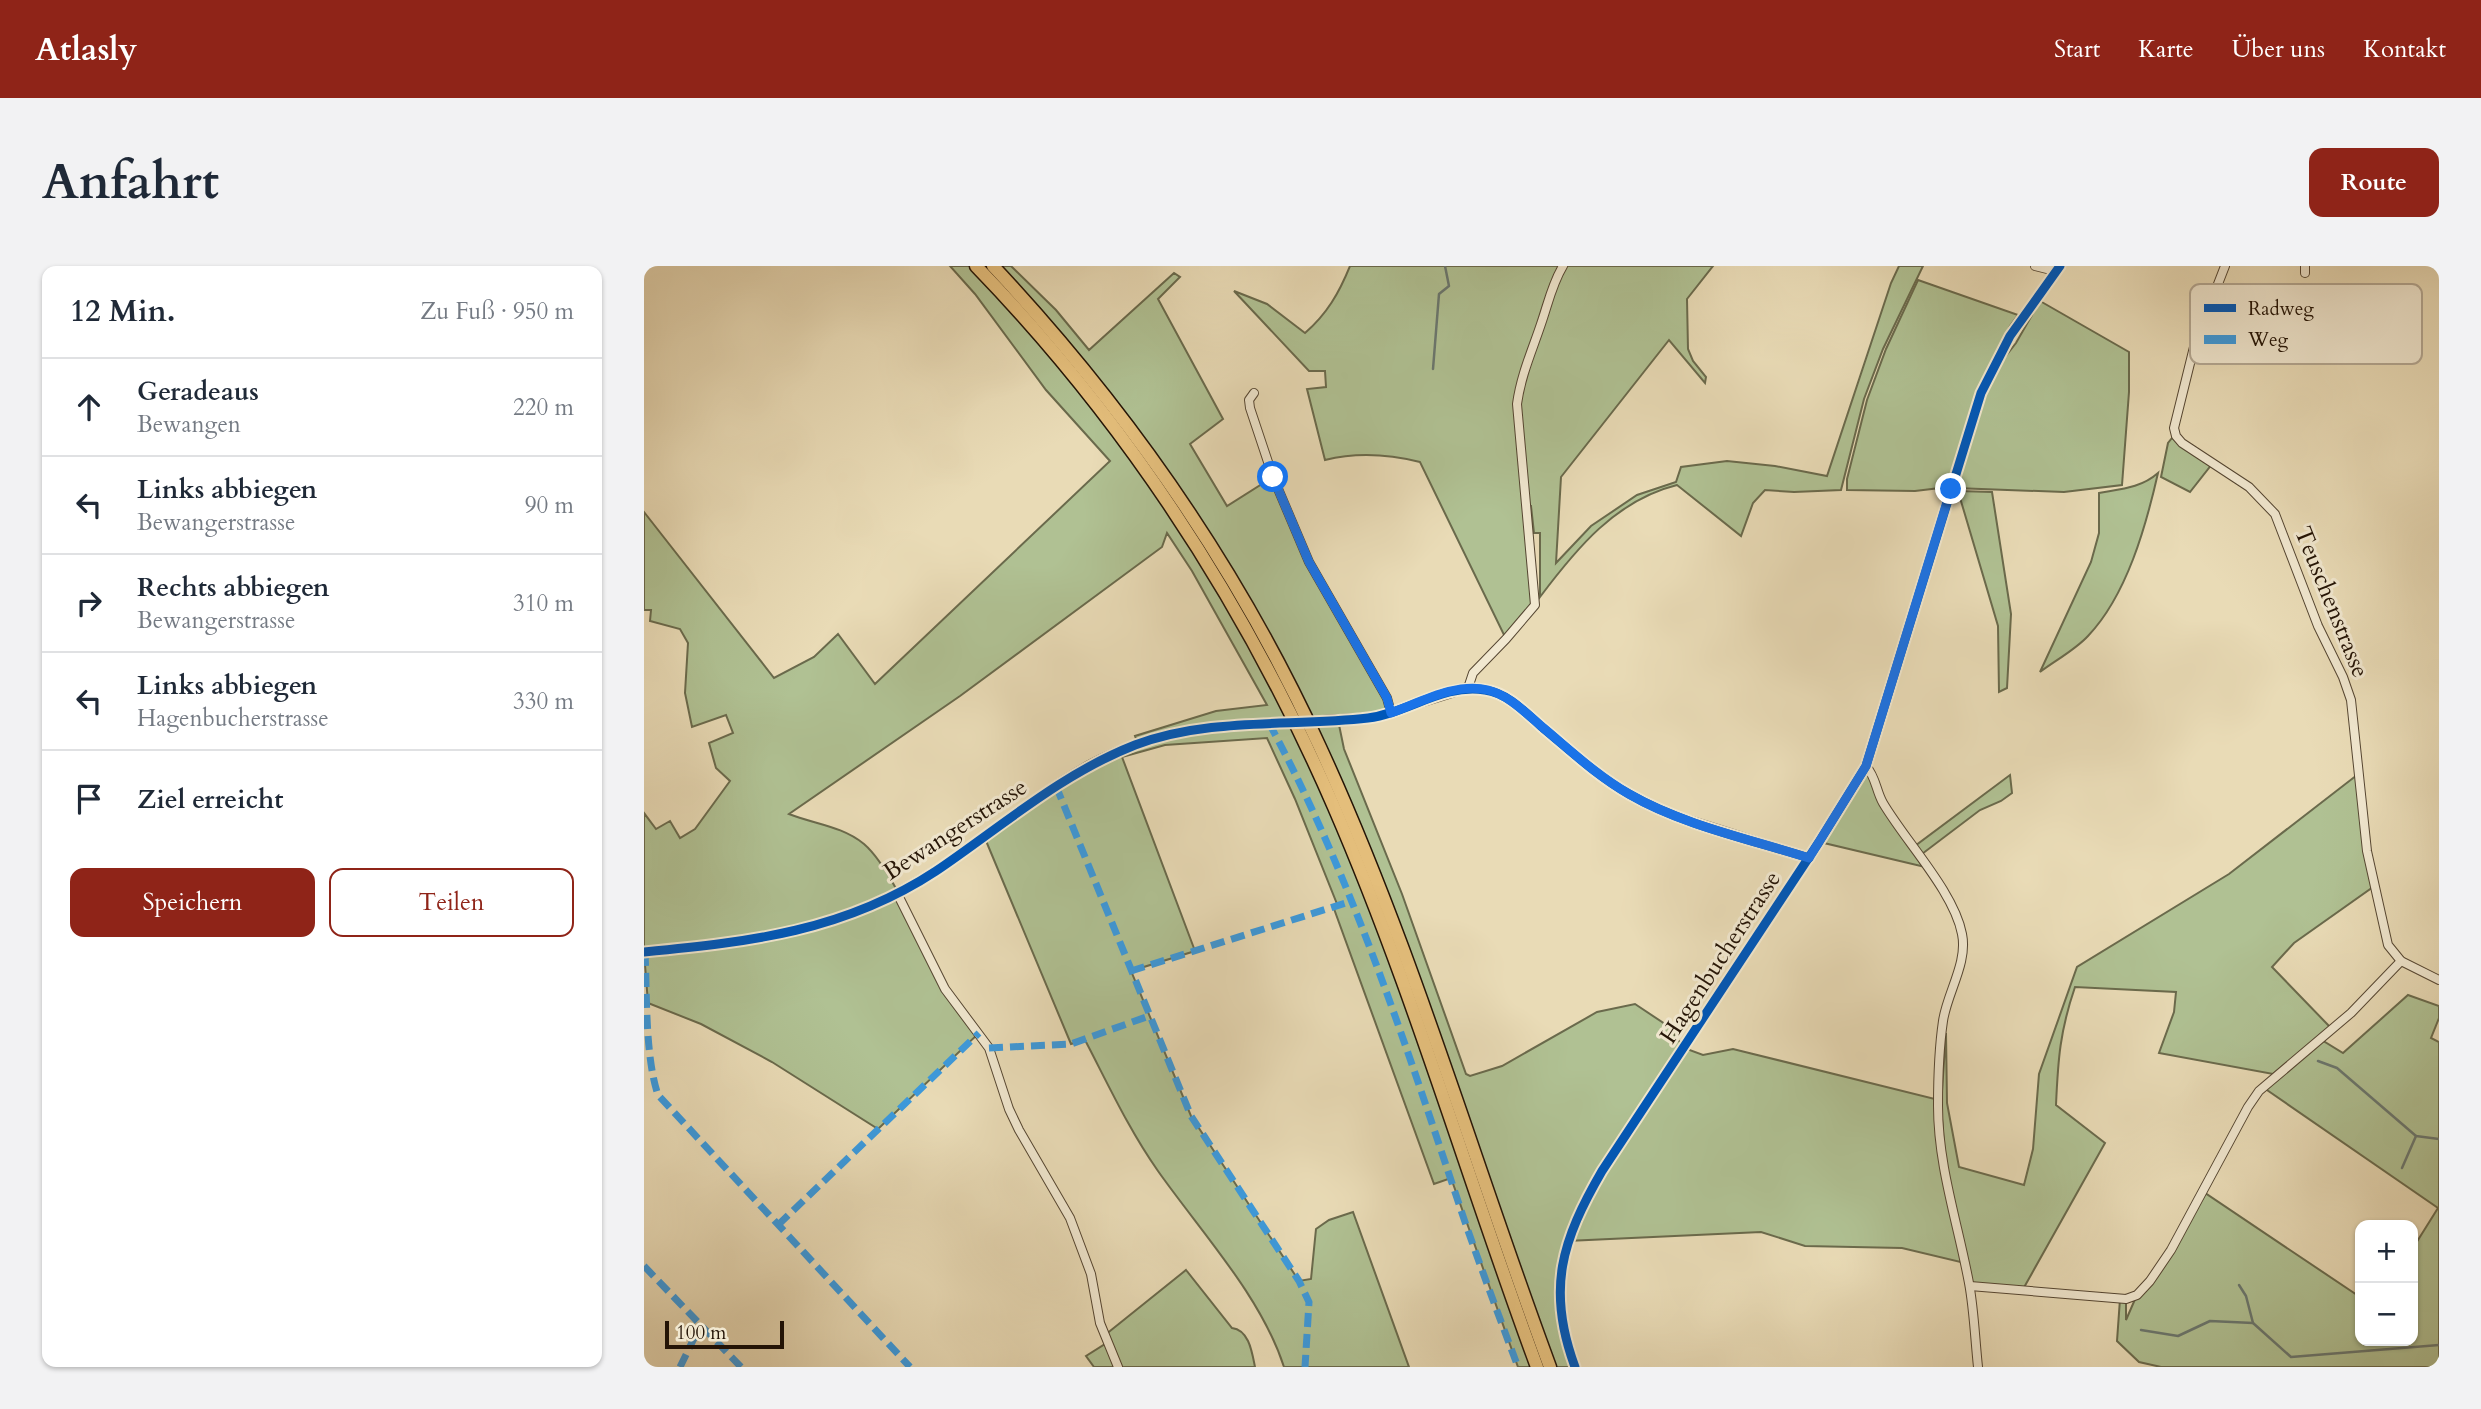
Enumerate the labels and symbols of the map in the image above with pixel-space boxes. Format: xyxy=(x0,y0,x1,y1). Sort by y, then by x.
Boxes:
legend xyxy=(2190,284,2422,364)
text: Radweg xyxy=(2248,296,2314,322)
text: Weg xyxy=(2247,327,2289,353)
route start xyxy=(1257,461,1288,492)
route end xyxy=(1935,473,1966,504)
street label: Teuschenstrasse xyxy=(2286,522,2377,683)
street label: Bewangerstrasse xyxy=(877,771,1034,888)
street label: Hagenbucherstrasse xyxy=(1652,864,1789,1050)
scale bar xyxy=(665,1318,784,1350)

